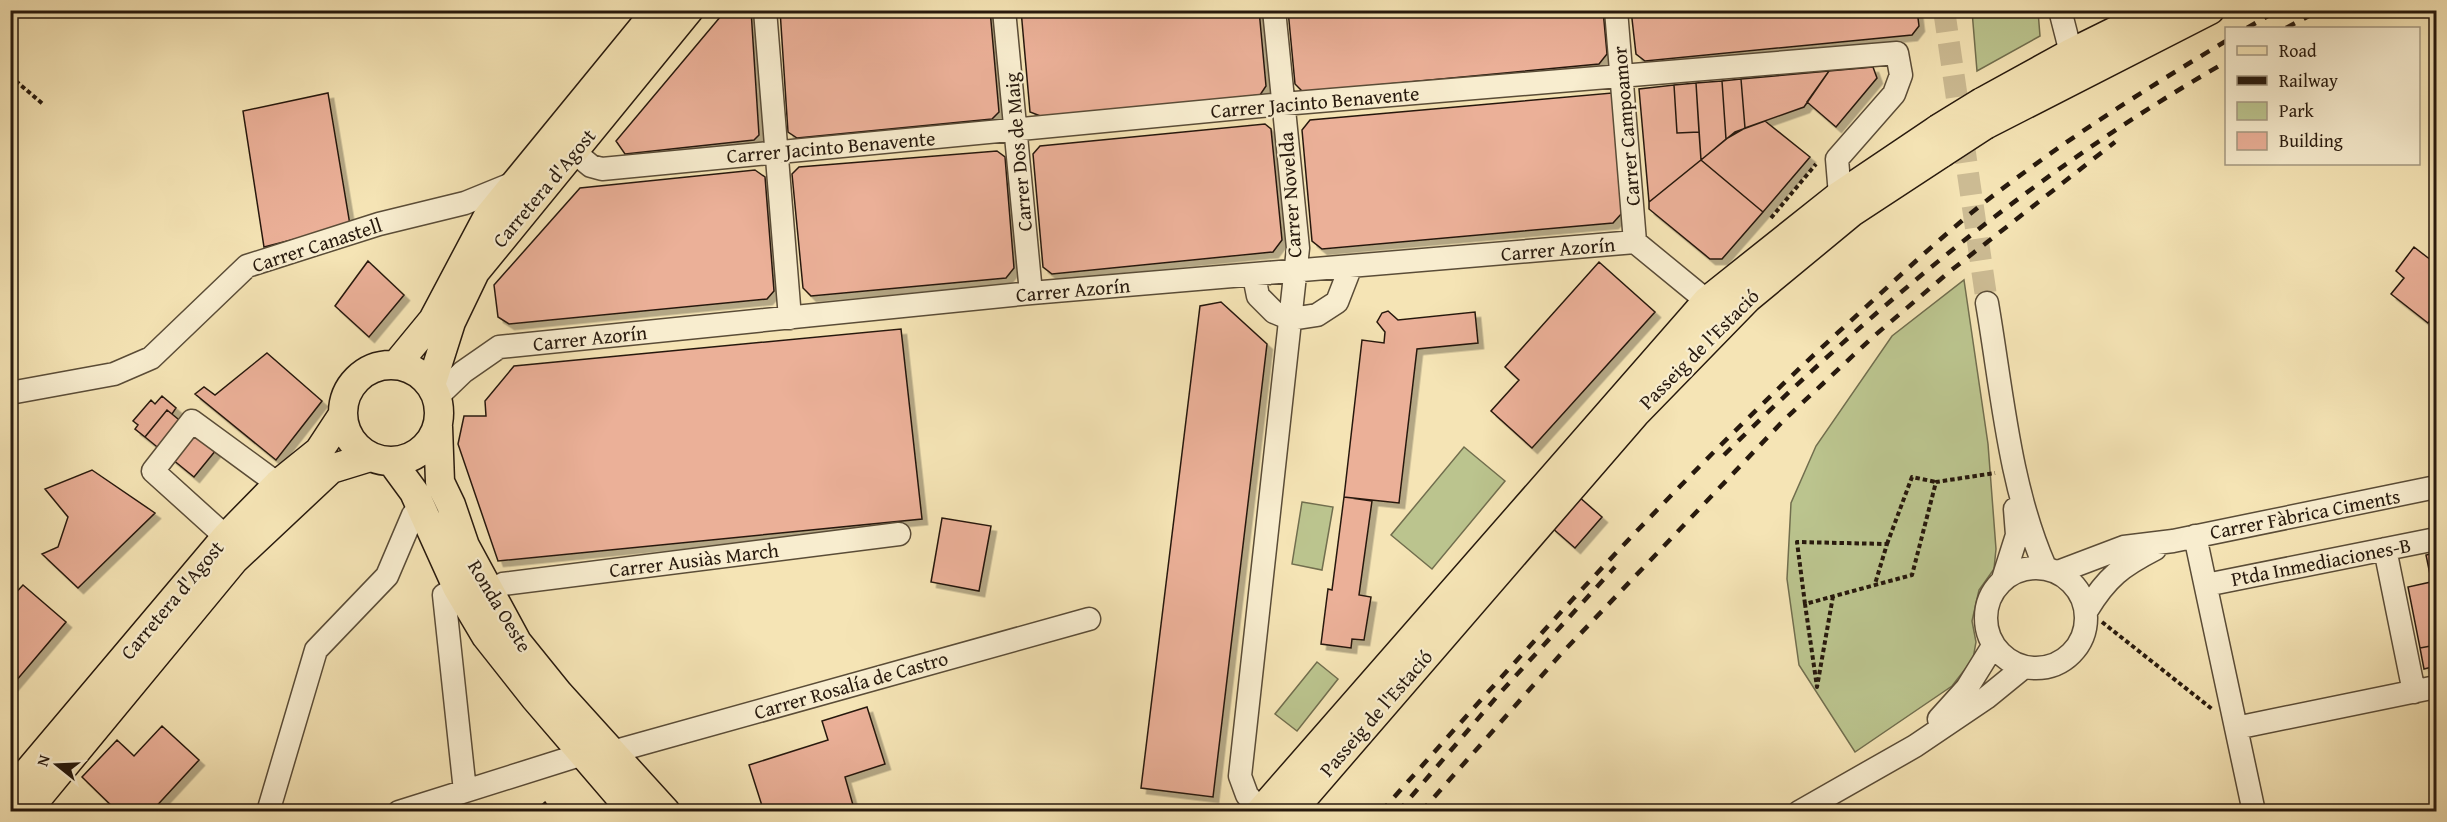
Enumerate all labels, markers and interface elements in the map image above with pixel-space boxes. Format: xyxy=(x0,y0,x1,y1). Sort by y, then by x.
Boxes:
legend xyxy=(2225,27,2420,165)
text: Road xyxy=(2279,37,2317,64)
street label: Carrer Campoamor xyxy=(1604,45,1647,207)
text: Railway xyxy=(2279,67,2338,94)
street label: Carrer Dos de Maig xyxy=(996,71,1039,233)
street label: Carrer Jacinto Benavente xyxy=(1209,78,1420,125)
text: Park xyxy=(2279,97,2315,124)
street label: Carretera d'Agost xyxy=(485,122,602,253)
street label: Carrer Jacinto Benavente xyxy=(725,123,936,170)
text: Building xyxy=(2279,127,2343,154)
street label: Carrer Novelda xyxy=(1271,131,1308,259)
street label: Carrer Canastell xyxy=(248,210,386,279)
street label: Carrer Azorín xyxy=(1500,229,1616,268)
street label: Carrer Azorín xyxy=(1015,270,1131,309)
street label: Passeig de l'Estació xyxy=(1632,282,1765,415)
street label: Carrer Azorín xyxy=(531,317,649,358)
street label: Carrer Fàbrica Ciments xyxy=(2207,481,2403,546)
street label: Ptda Inmediaciones-B xyxy=(2228,530,2413,593)
street label: Carretera d'Agost xyxy=(113,534,230,665)
street label: Carrer Ausiàs March xyxy=(608,535,780,584)
street label: Ronda Oeste xyxy=(461,554,539,658)
street label: Carrer Rosalía de Castro xyxy=(750,643,951,726)
street label: Passeig de l'Estació xyxy=(1312,643,1439,783)
north arrow xyxy=(27,735,87,795)
text: N xyxy=(30,751,56,769)

